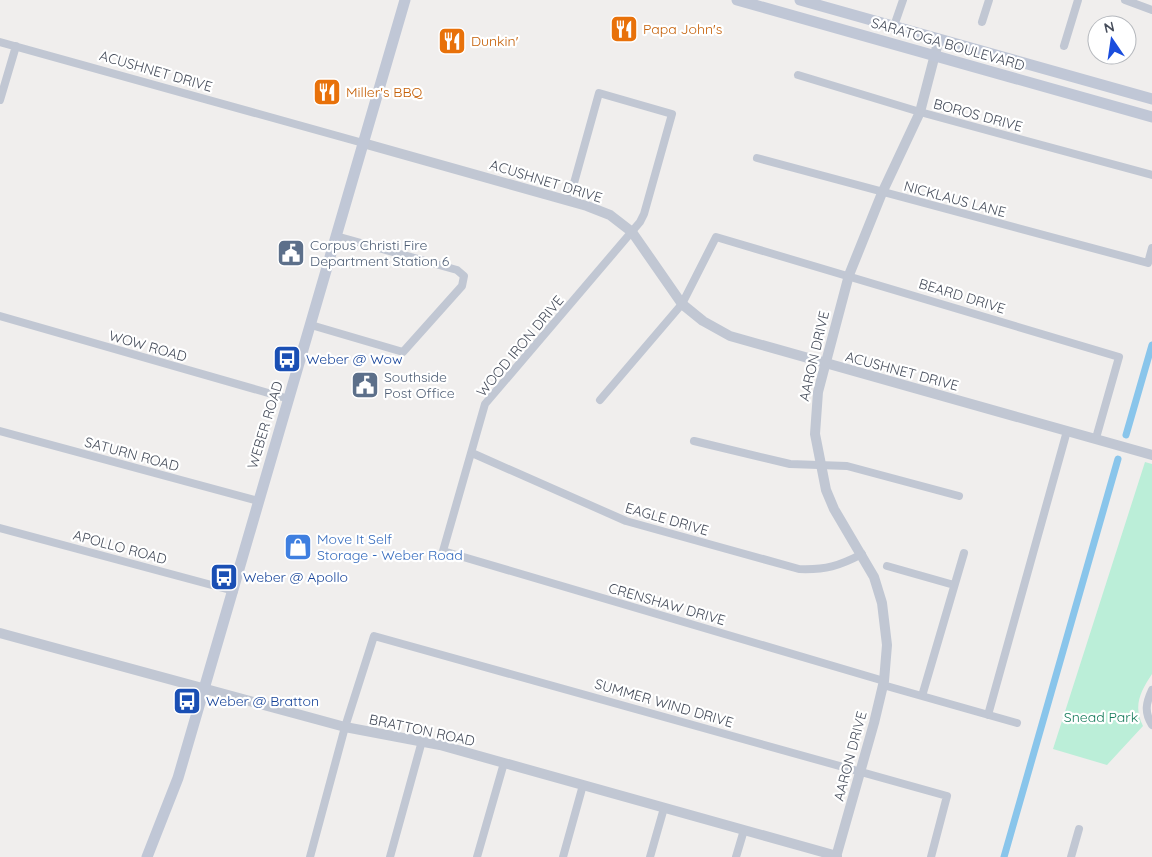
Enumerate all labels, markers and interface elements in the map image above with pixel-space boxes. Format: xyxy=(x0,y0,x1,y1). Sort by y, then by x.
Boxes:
street label: SARATOGA BOULEVARD xyxy=(869,13,1027,75)
restaurant icon: Papa John's xyxy=(609,14,639,44)
north arrow xyxy=(1087,15,1137,65)
text: N xyxy=(1102,17,1116,37)
place label: Papa John's xyxy=(643,20,722,38)
restaurant icon: Dunkin' xyxy=(437,26,467,56)
place label: Dunkin' xyxy=(471,32,519,50)
street label: ACUSHNET DRIVE xyxy=(97,46,215,96)
restaurant icon: Miller's BBQ xyxy=(312,77,342,107)
place label: Miller's BBQ xyxy=(346,83,423,101)
street label: BOROS DRIVE xyxy=(931,94,1025,136)
street label: ACUSHNET DRIVE xyxy=(488,155,604,207)
street label: NICKLAUS LANE xyxy=(902,177,1008,221)
place label: Corpus Christi Fire Department Station 6 xyxy=(310,236,450,270)
public building icon: Corpus Christi Fire Department Station 6 xyxy=(276,238,306,268)
street label: BEARD DRIVE xyxy=(917,274,1008,318)
street label: WOOD IRON DRIVE xyxy=(472,292,568,400)
street label: AARON DRIVE xyxy=(795,309,833,403)
street label: WOW ROAD xyxy=(107,326,189,366)
bus stop icon: Weber @ Wow xyxy=(272,344,302,374)
street label: ACUSHNET DRIVE xyxy=(843,347,961,395)
place label: Weber @ Wow xyxy=(306,350,403,368)
place label: Southside Post Office xyxy=(384,368,455,402)
public building icon: Southside Post Office xyxy=(350,370,380,400)
street label: WEBER ROAD xyxy=(243,379,287,471)
street label: SATURN ROAD xyxy=(83,433,181,475)
street label: EAGLE DRIVE xyxy=(623,498,711,540)
street label: APOLLO ROAD xyxy=(71,526,169,568)
place label: Move It Self Storage - Weber Road xyxy=(317,530,463,564)
shop icon: Move It Self Storage - Weber Road xyxy=(283,532,313,562)
bus stop icon: Weber @ Apollo xyxy=(209,562,239,592)
place label: Weber @ Apollo xyxy=(243,568,348,586)
street label: CRENSHAW DRIVE xyxy=(606,579,728,629)
street label: SUMMER WIND DRIVE xyxy=(593,675,735,731)
bus stop icon: Weber @ Bratton xyxy=(172,686,202,716)
place label: Weber @ Bratton xyxy=(206,692,319,710)
park label: Snead Park xyxy=(1064,708,1138,726)
street label: AARON DRIVE xyxy=(829,709,871,803)
street label: BRATTON ROAD xyxy=(367,710,477,750)

